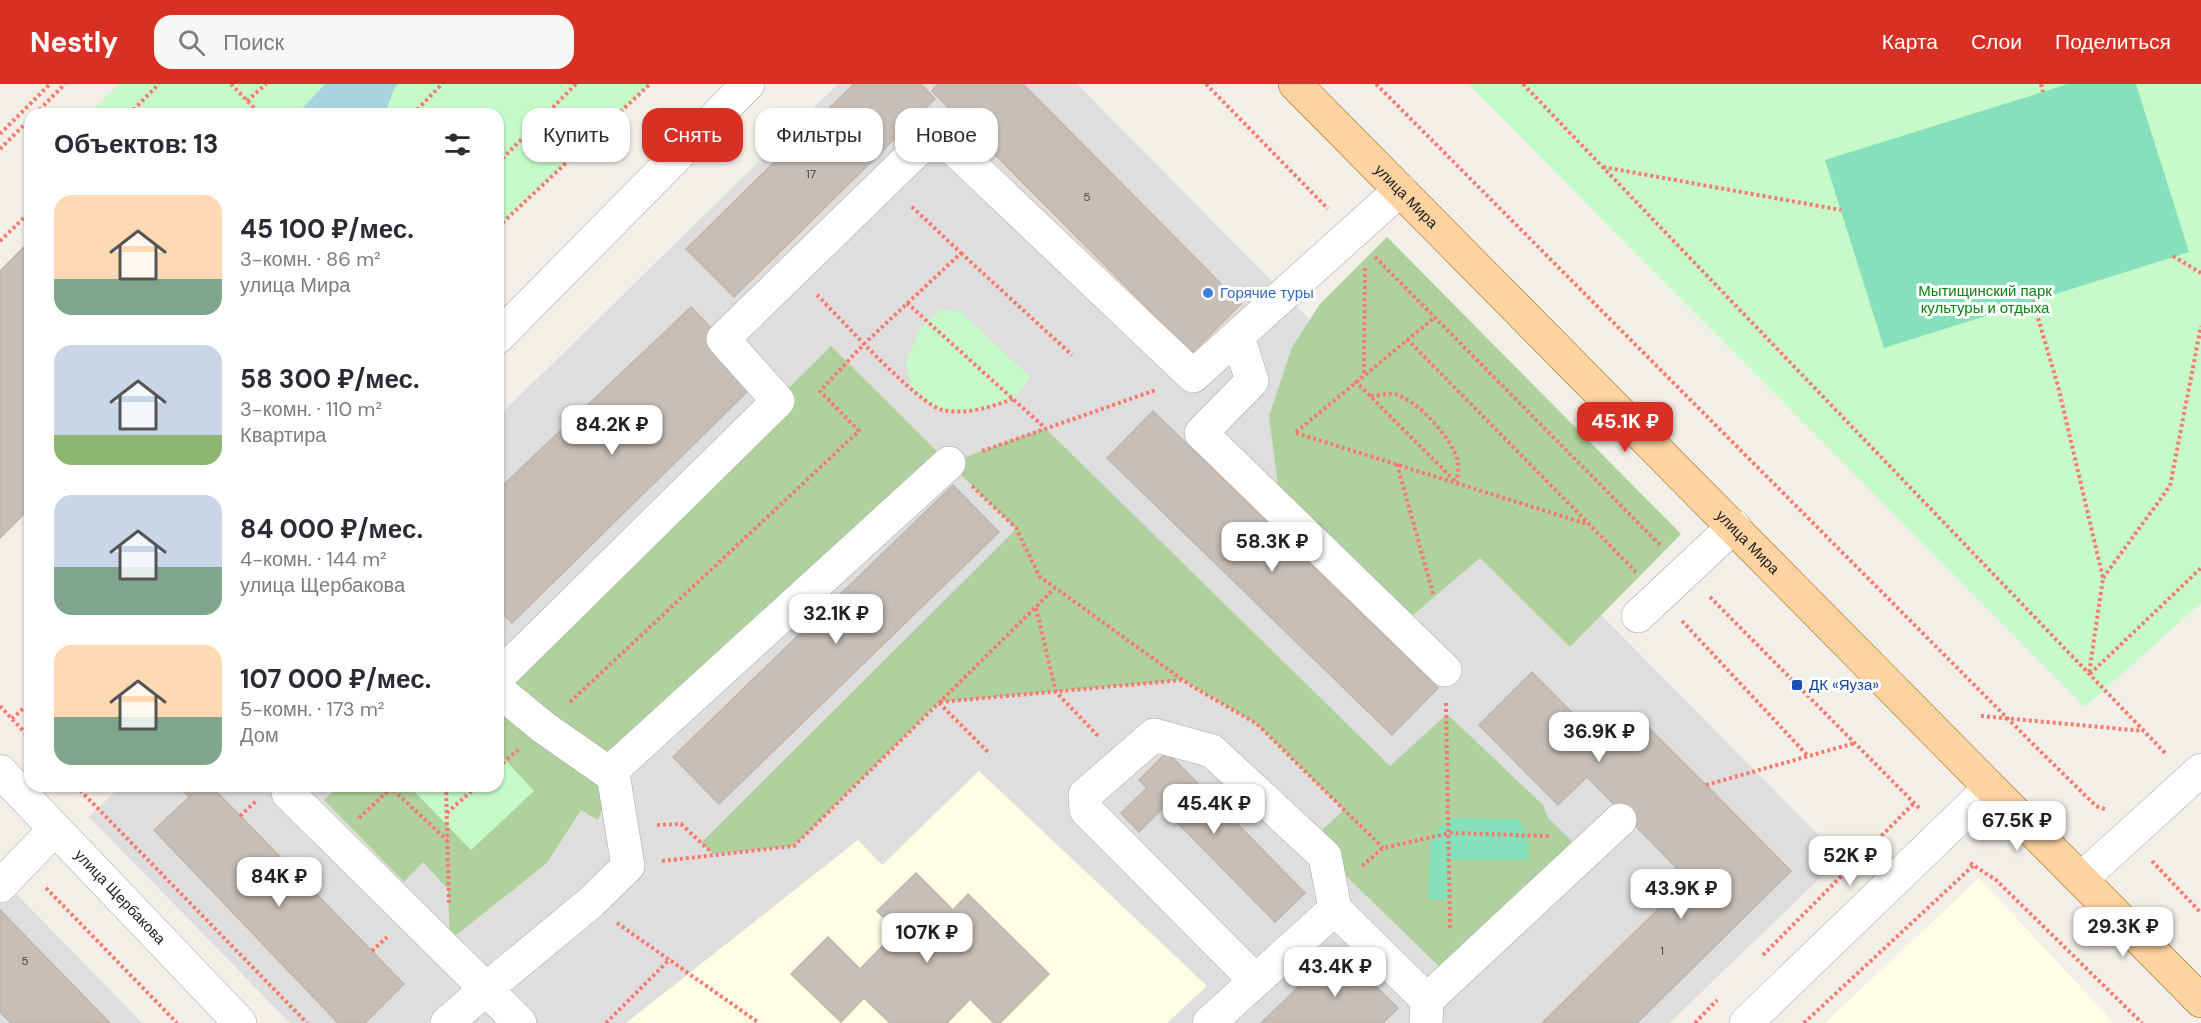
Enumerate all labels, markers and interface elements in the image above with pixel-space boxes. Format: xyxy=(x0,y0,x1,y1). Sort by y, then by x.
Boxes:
search box xyxy=(154,15,574,69)
text: Nestly xyxy=(30,24,118,61)
icon: search xyxy=(175,26,208,59)
text: Поиск xyxy=(223,28,284,57)
text: Карта xyxy=(1882,28,1938,56)
text: Слои xyxy=(1971,28,2022,56)
text: Поделиться xyxy=(2055,28,2171,56)
chip: Купить xyxy=(522,108,630,162)
chip: Снять xyxy=(642,108,743,162)
chip: Фильтры xyxy=(755,108,883,162)
chip: Новое xyxy=(895,108,998,162)
text: Объектов: 13 xyxy=(54,127,218,161)
icon: filters xyxy=(441,128,474,161)
street label: улица Мира xyxy=(1370,160,1443,233)
house number: 17 xyxy=(806,166,816,182)
house number: 5 xyxy=(1083,189,1091,205)
text: 45 100 ₽/мес. xyxy=(240,212,414,246)
icon: home xyxy=(102,219,174,291)
text: 3-комн. · 86 m² xyxy=(240,246,381,272)
text: улица Мира xyxy=(240,272,350,298)
park label: Мытищинский парк культуры и отдыха xyxy=(1918,281,2052,318)
place label: Горячие туры xyxy=(1220,283,1314,303)
marker: Горячие туры xyxy=(1201,286,1215,300)
text: 58 300 ₽/мес. xyxy=(240,362,420,396)
icon: home xyxy=(102,369,174,441)
text: 3-комн. · 110 m² xyxy=(240,396,382,422)
pin: 45.1K ₽ xyxy=(1570,402,1680,453)
pin: 84.2K ₽ xyxy=(557,405,667,456)
text: 45.1K ₽ xyxy=(1591,408,1659,434)
text: 84.2K ₽ xyxy=(575,411,649,437)
text: Квартира xyxy=(240,422,326,448)
street label: улица Мира xyxy=(1711,506,1784,579)
text: 84 000 ₽/мес. xyxy=(240,512,423,546)
icon: home xyxy=(102,519,174,591)
pin: 58.3K ₽ xyxy=(1217,522,1327,573)
text: 58.3K ₽ xyxy=(1235,528,1309,554)
text: 4-комн. · 144 m² xyxy=(240,546,387,572)
text: улица Щербакова xyxy=(240,572,405,598)
pin: 32.1K ₽ xyxy=(781,594,891,645)
text: 32.1K ₽ xyxy=(803,600,869,626)
text: 107 000 ₽/мес. xyxy=(240,662,431,696)
icon: home xyxy=(102,669,174,741)
place label: ДК «Яуза» xyxy=(1809,675,1879,695)
marker: ДК «Яуза» xyxy=(1790,678,1804,692)
text: 5-комн. · 173 m² xyxy=(240,696,384,722)
pin: 36.9K ₽ xyxy=(1544,712,1654,763)
text: 36.9K ₽ xyxy=(1563,718,1635,744)
text: Дом xyxy=(240,722,279,748)
pin: 45.4K ₽ xyxy=(1159,784,1269,835)
text: 45.4K ₽ xyxy=(1177,790,1251,816)
pin: 67.5K ₽ xyxy=(1962,801,2072,852)
text: 67.5K ₽ xyxy=(1982,807,2052,833)
pin: 52K ₽ xyxy=(1808,836,1892,887)
text: 52K ₽ xyxy=(1823,842,1877,868)
street label: улица Щербакова xyxy=(70,845,170,949)
pin: 84K ₽ xyxy=(237,857,321,908)
text: 84K ₽ xyxy=(251,863,307,889)
pin: 43.9K ₽ xyxy=(1626,869,1736,920)
text: 43.9K ₽ xyxy=(1644,875,1718,901)
pin: 29.3K ₽ xyxy=(2068,907,2178,958)
pin: 107K ₽ xyxy=(878,913,976,964)
text: 29.3K ₽ xyxy=(2087,913,2159,939)
text: 107K ₽ xyxy=(896,919,958,945)
house number: 1 xyxy=(1660,943,1664,959)
pin: 43.4K ₽ xyxy=(1280,947,1390,998)
house number: 5 xyxy=(21,953,29,969)
text: 43.4K ₽ xyxy=(1298,953,1372,979)

